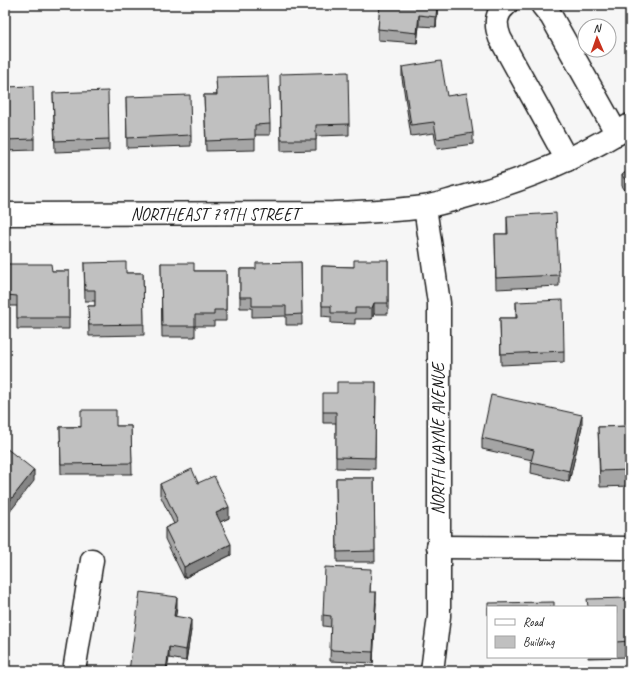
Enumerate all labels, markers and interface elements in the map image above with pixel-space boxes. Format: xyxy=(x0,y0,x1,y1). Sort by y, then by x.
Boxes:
north arrow xyxy=(577,18,617,58)
text: N xyxy=(593,21,602,35)
street label: NORTHEAST 79TH STREET xyxy=(131,204,304,225)
street label: NORTH WAYNE AVENUE xyxy=(428,361,449,515)
legend xyxy=(487,606,617,658)
text: Road xyxy=(523,614,545,630)
text: Building xyxy=(523,634,555,650)

